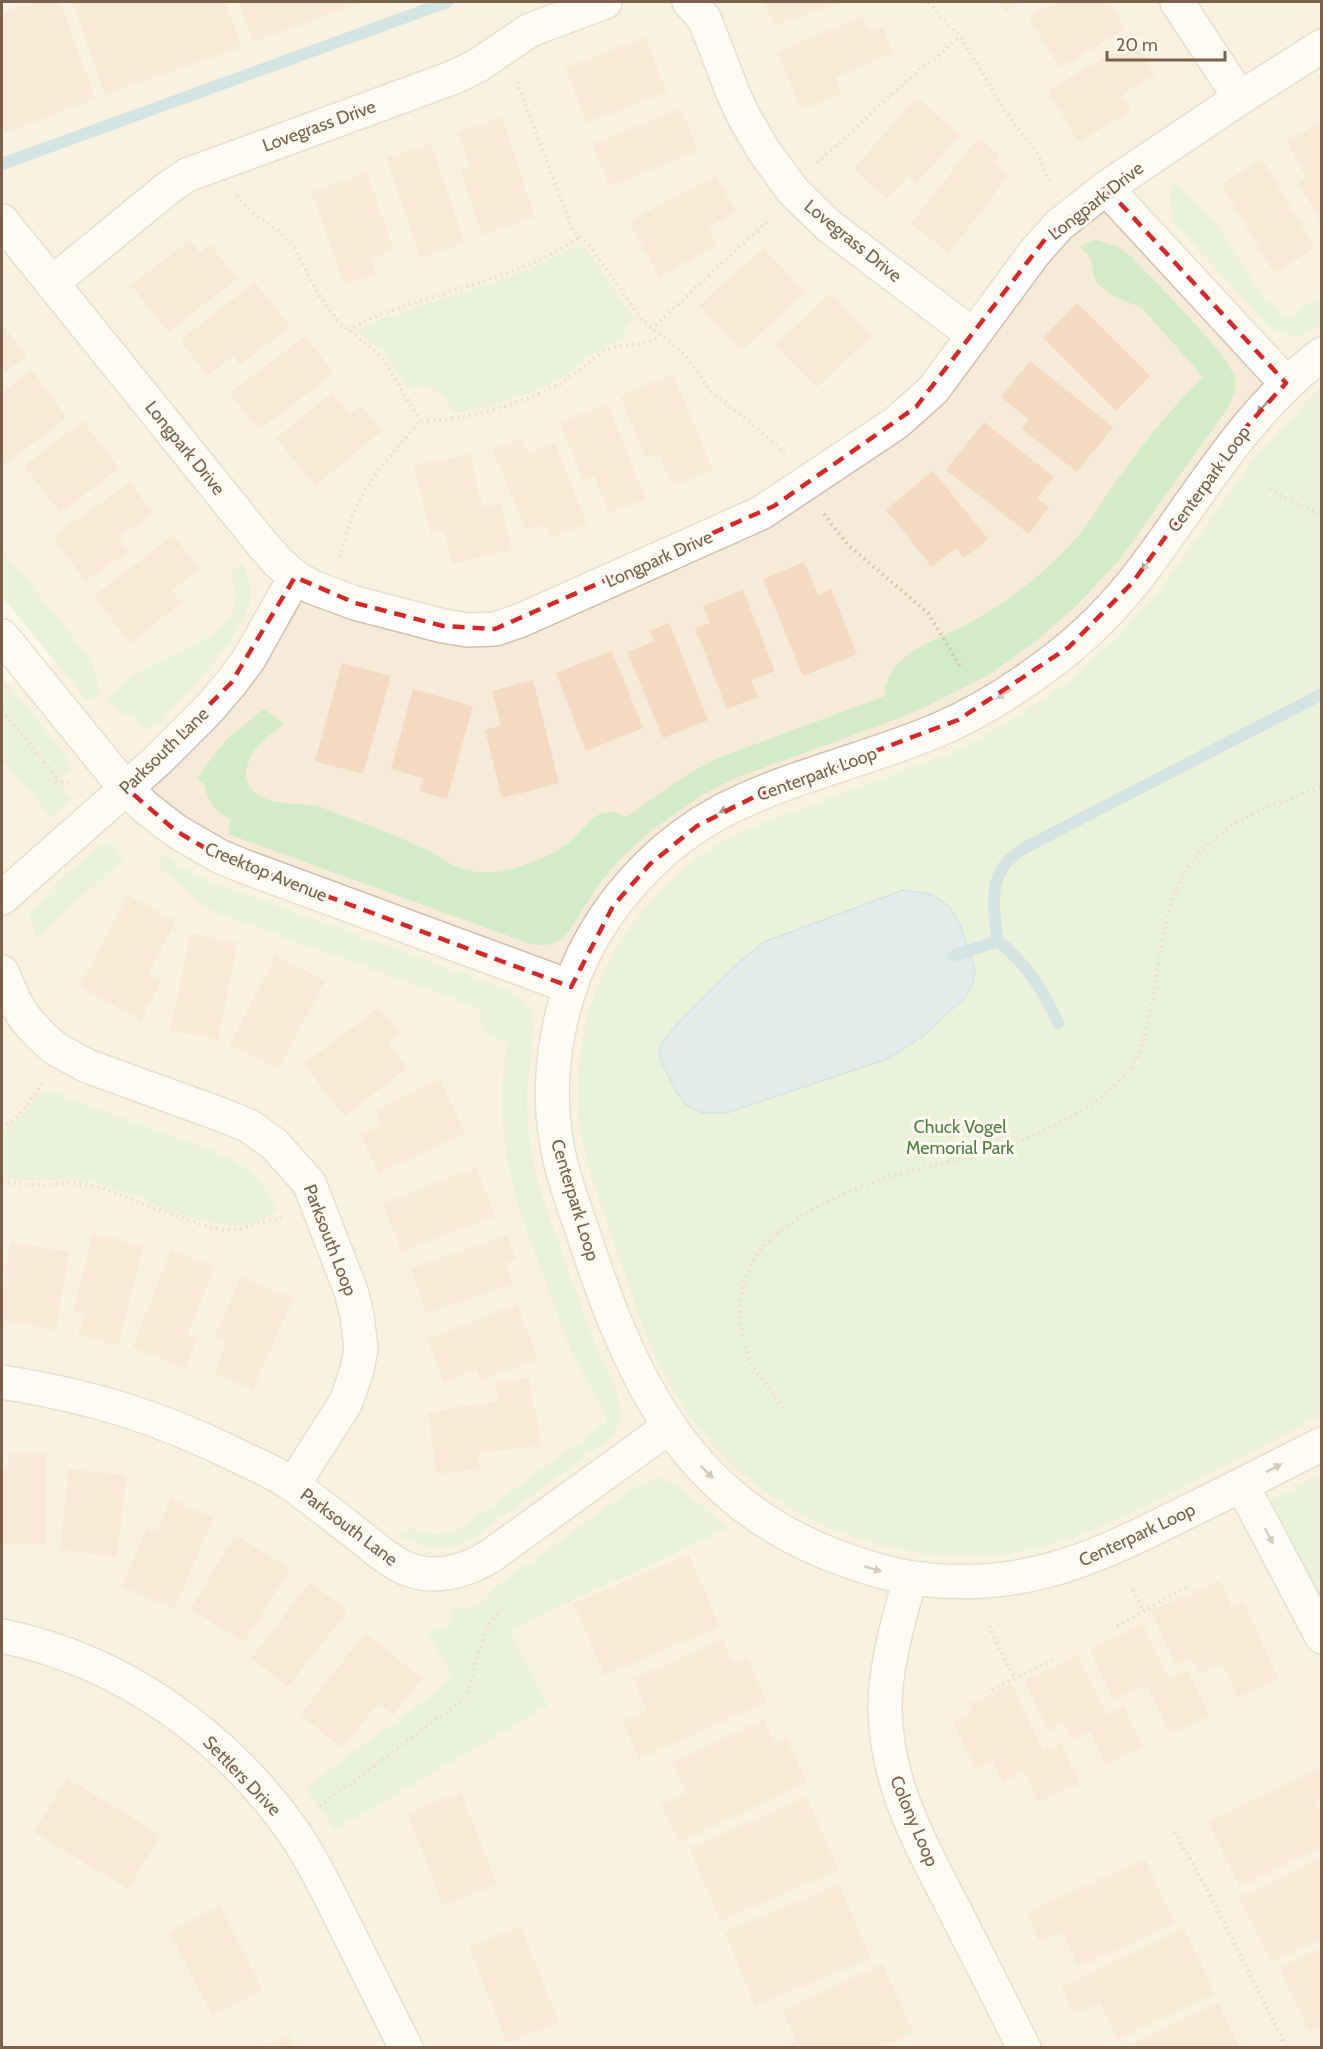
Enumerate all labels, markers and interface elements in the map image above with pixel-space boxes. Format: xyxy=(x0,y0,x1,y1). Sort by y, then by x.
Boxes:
scale bar xyxy=(1107,24,1226,62)
text: 20 m xyxy=(1116,34,1158,56)
street label: Lovegrass Drive xyxy=(259,95,379,157)
street label: Longpark Drive xyxy=(1044,157,1148,245)
street label: Lovegrass Drive xyxy=(800,195,906,287)
street label: Longpark Drive xyxy=(140,397,230,499)
one-way arrow xyxy=(1256,400,1270,415)
street label: Centerpark Loop xyxy=(1163,422,1255,536)
street label: Longpark Drive xyxy=(602,526,716,592)
one-way arrow xyxy=(1141,555,1153,571)
one-way arrow xyxy=(996,689,1012,700)
street label: Parksouth Lane xyxy=(115,703,213,799)
street label: Centerpark Loop xyxy=(754,742,880,806)
one-way arrow xyxy=(719,804,736,813)
street label: Creektop Avenue xyxy=(202,837,330,907)
park label: Chuck Vogel Memorial Park xyxy=(906,1116,1015,1159)
street label: Centerpark Loop xyxy=(546,1137,604,1263)
street label: Parksouth Loop xyxy=(299,1181,361,1299)
one-way arrow xyxy=(1266,1463,1283,1473)
one-way arrow xyxy=(700,1465,715,1479)
street label: Parksouth Lane xyxy=(296,1483,402,1571)
street label: Centerpark Loop xyxy=(1075,1498,1199,1572)
one-way arrow xyxy=(1264,1528,1274,1545)
one-way arrow xyxy=(865,1565,883,1574)
street label: Settlers Drive xyxy=(198,1731,286,1821)
street label: Colony Loop xyxy=(885,1772,943,1870)

